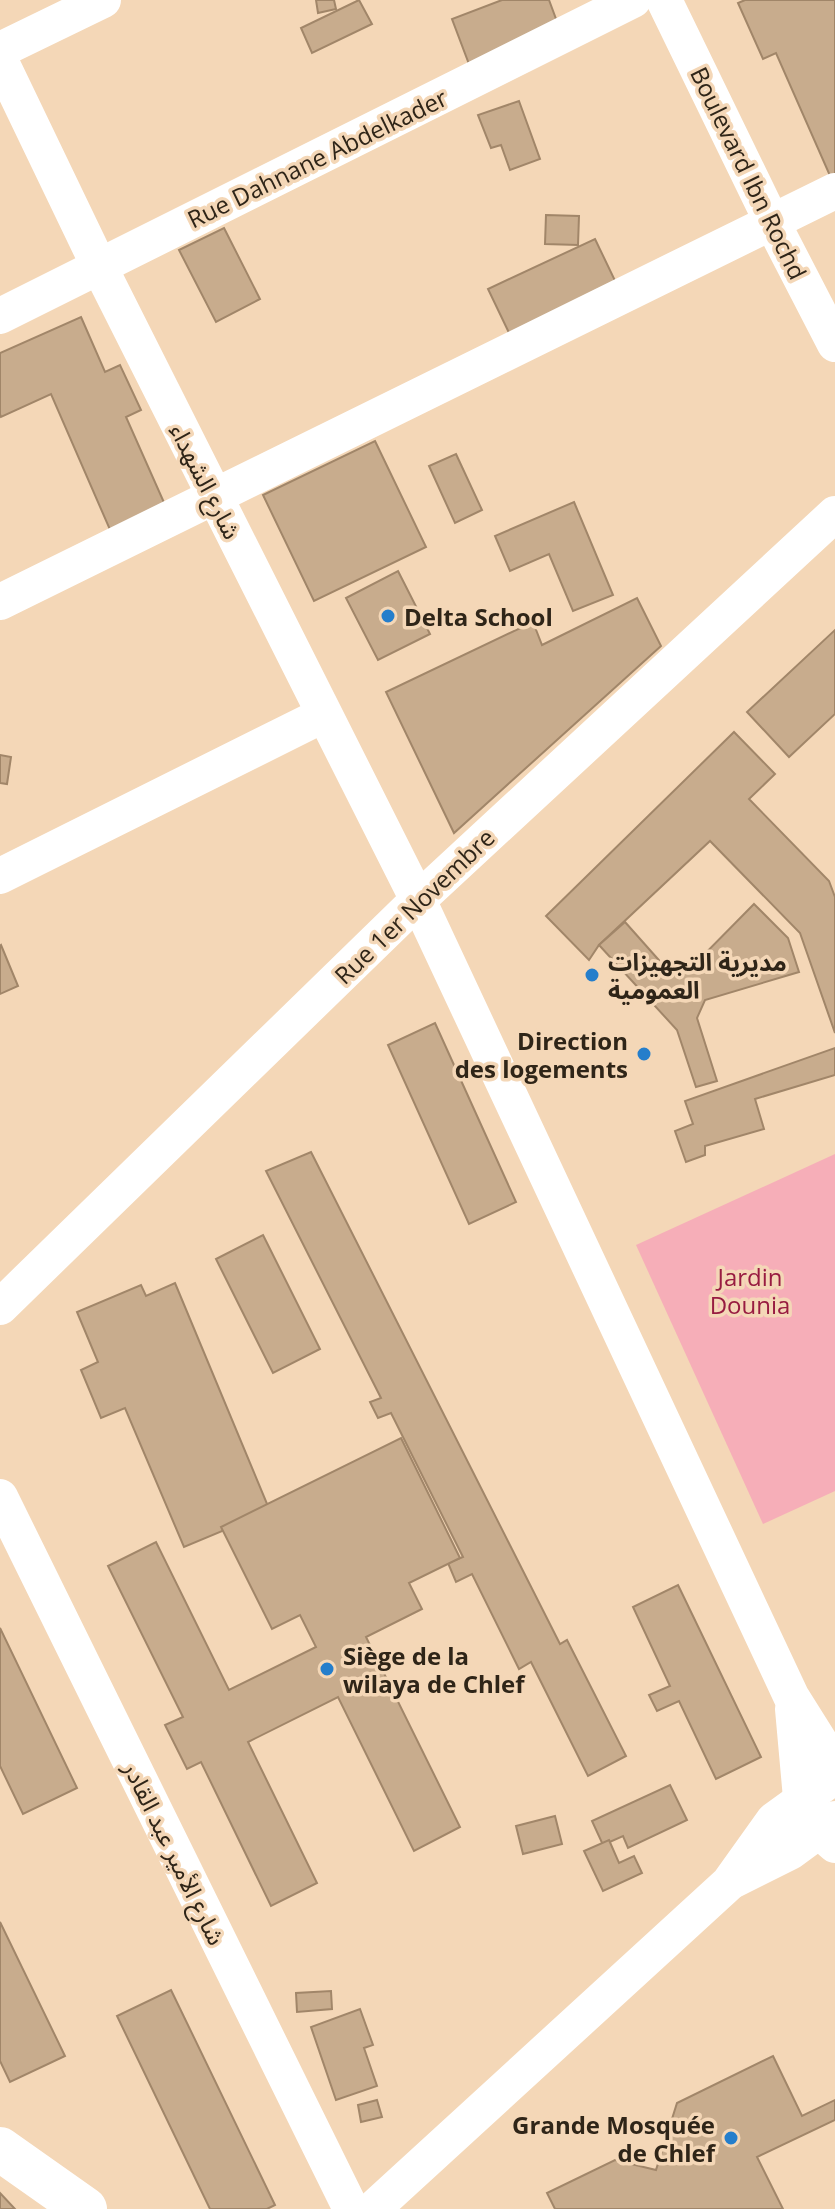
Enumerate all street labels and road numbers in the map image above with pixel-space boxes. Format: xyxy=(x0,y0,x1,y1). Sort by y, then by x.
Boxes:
street label: Boulevard Ibn Rochd xyxy=(683,61,815,285)
street label: Rue Dahnane Abdelkader xyxy=(182,81,453,235)
street label: شارع الشهداء xyxy=(161,417,249,545)
street label: Rue 1er Novembre xyxy=(327,821,501,991)
street label: شارع الأمير عبد القادر xyxy=(114,1755,234,1951)

